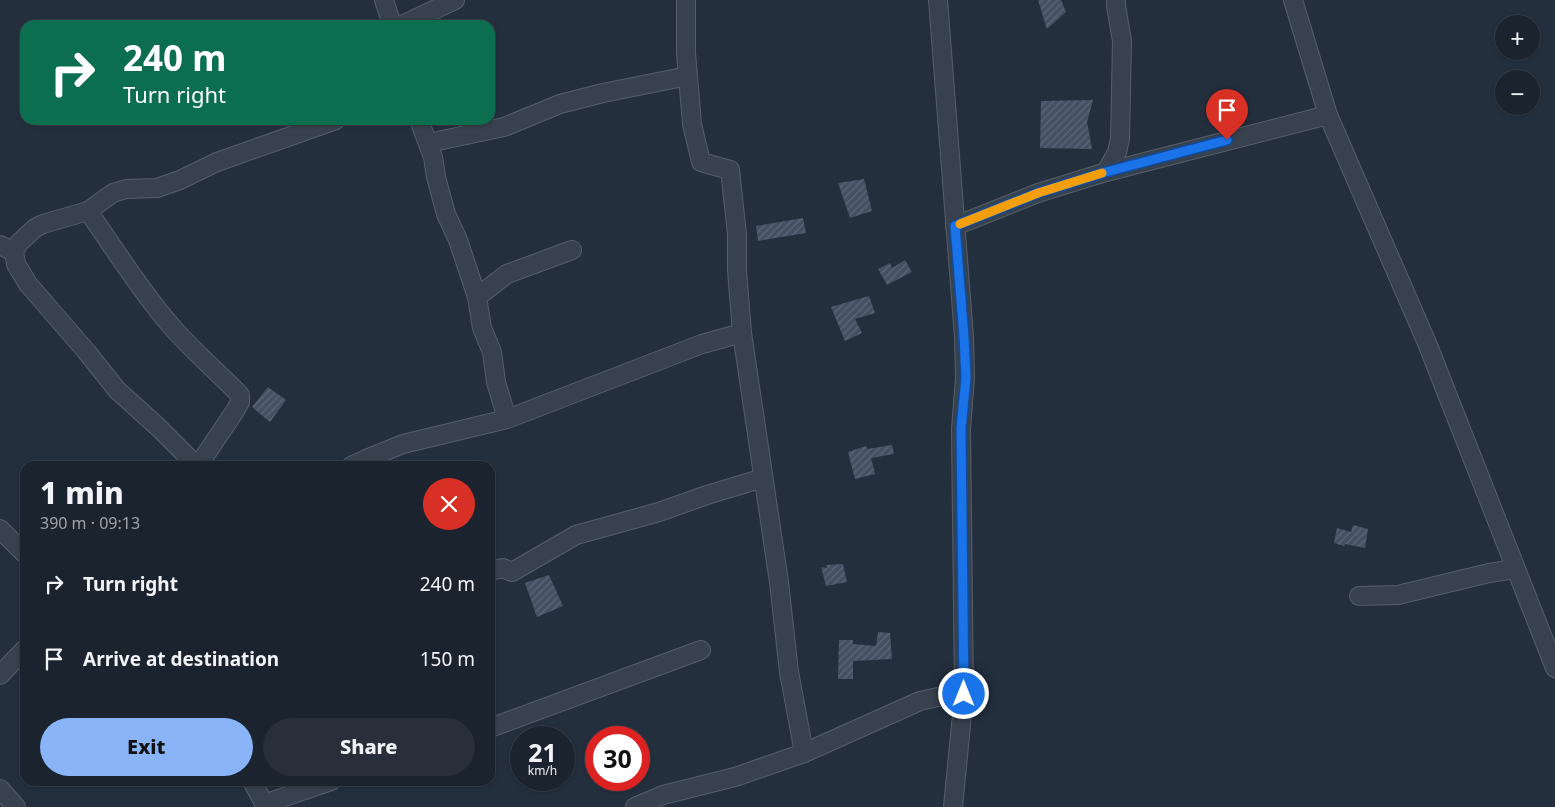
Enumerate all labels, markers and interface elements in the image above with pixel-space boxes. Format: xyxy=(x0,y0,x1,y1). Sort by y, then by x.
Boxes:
map controls xyxy=(1495,15,1540,115)
button: + xyxy=(1495,15,1540,60)
text: 240 m xyxy=(123,34,226,81)
icon: right xyxy=(40,40,105,105)
button: − xyxy=(1495,70,1540,115)
text: Turn right xyxy=(123,79,226,109)
pin xyxy=(1206,89,1248,140)
icon: arrive xyxy=(1213,96,1241,124)
text: 1 min xyxy=(40,472,124,513)
button: close xyxy=(423,478,475,530)
text: 390 m · 09:13 xyxy=(40,512,140,534)
icon: right xyxy=(40,570,68,598)
text: Turn right xyxy=(83,571,178,597)
text: 240 m xyxy=(420,571,475,597)
icon: arrive xyxy=(40,645,68,673)
text: Arrive at destination xyxy=(83,646,279,672)
text: 150 m xyxy=(420,646,475,672)
position arrow xyxy=(937,667,989,719)
button: Exit xyxy=(40,718,253,776)
button: Share xyxy=(263,718,475,776)
speed limit sign: 30 xyxy=(585,726,650,791)
text: 21 xyxy=(528,735,557,769)
text: km/h xyxy=(528,762,557,779)

